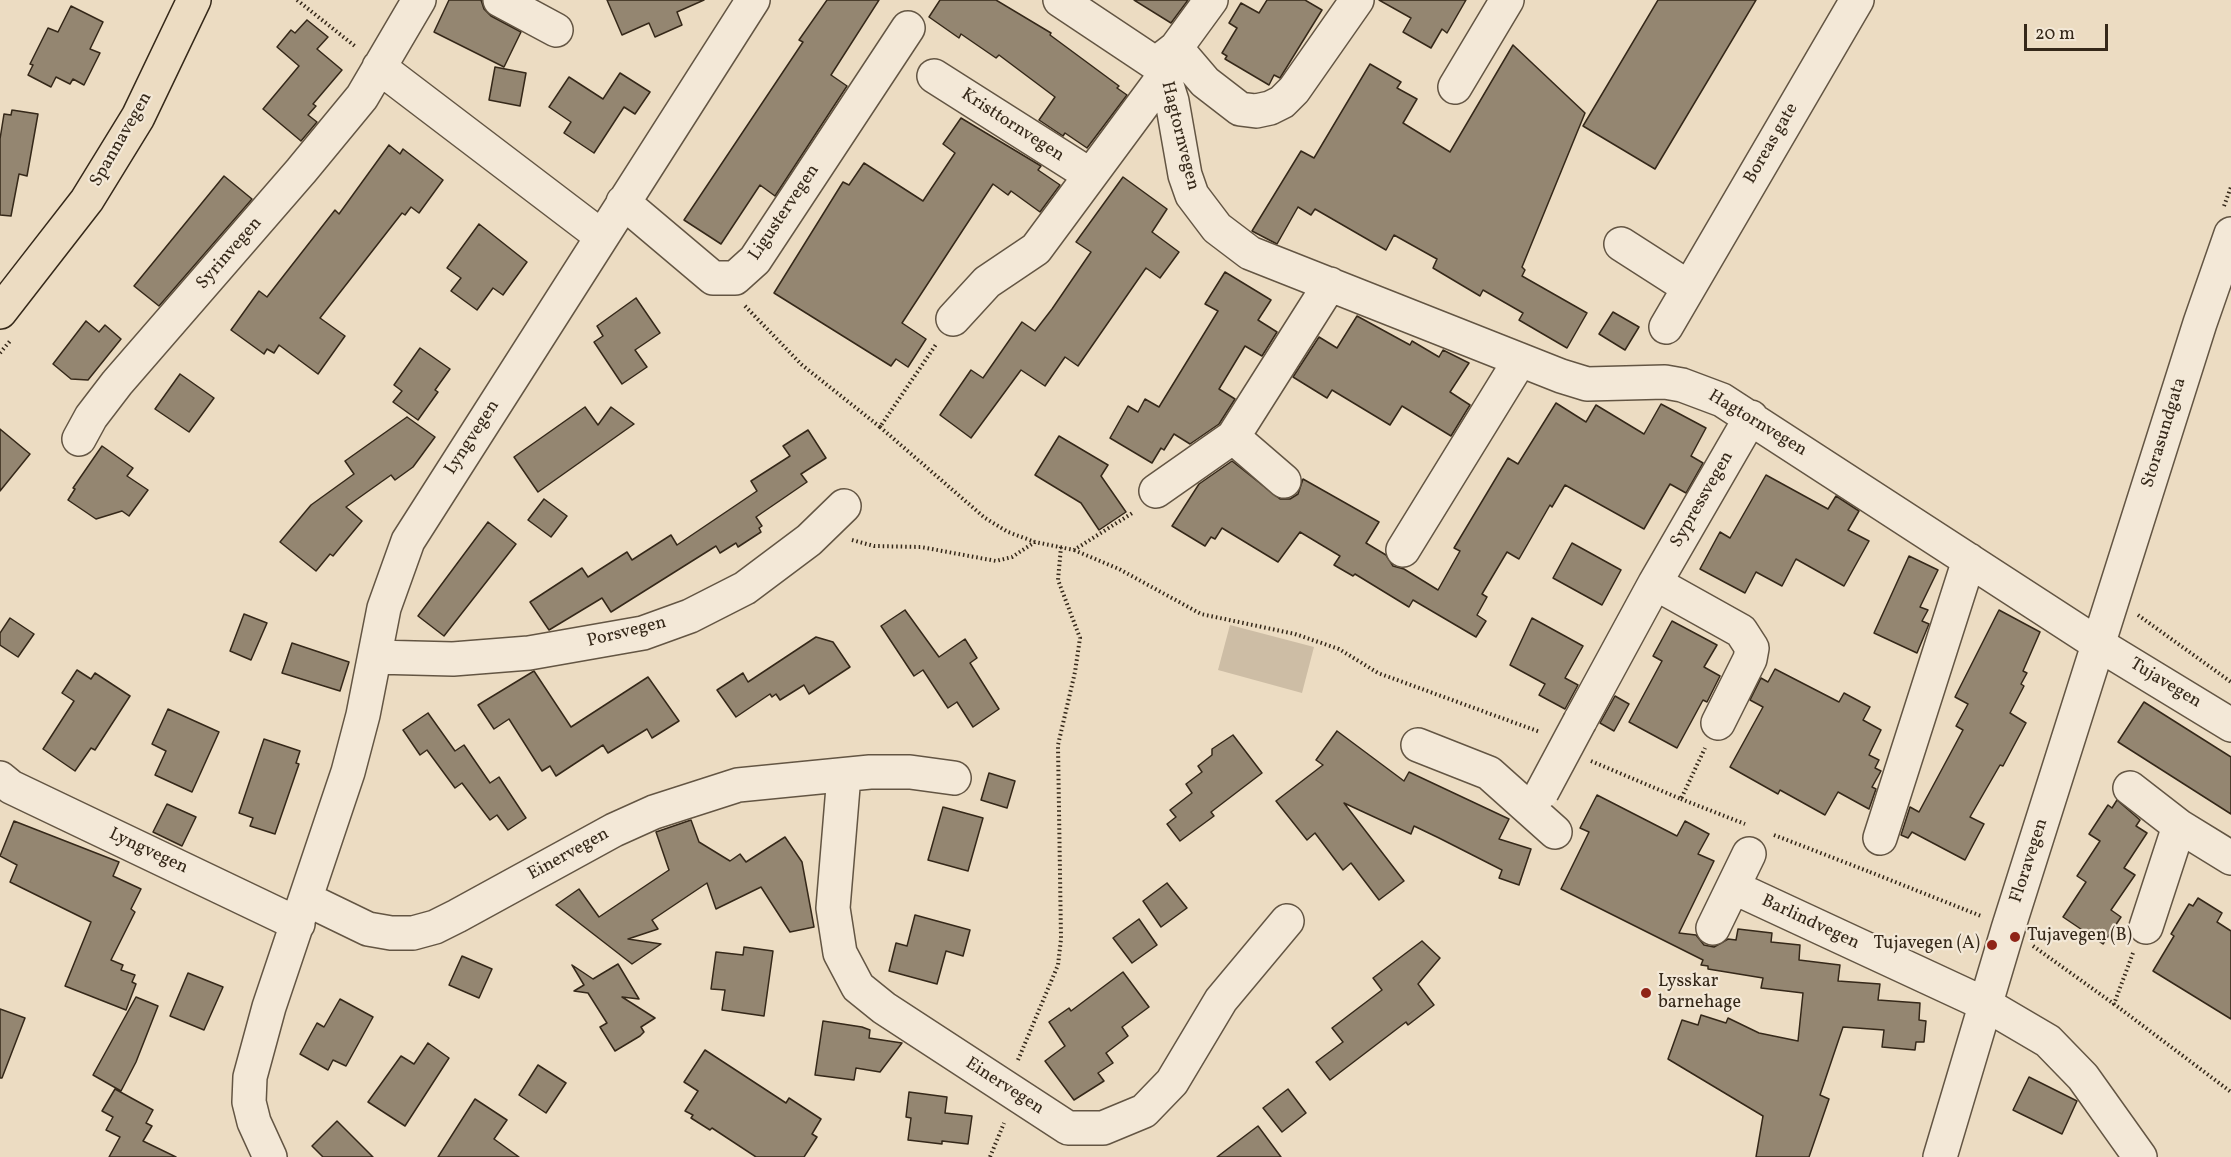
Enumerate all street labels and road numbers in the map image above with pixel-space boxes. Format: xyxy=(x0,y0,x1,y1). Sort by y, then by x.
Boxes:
street label: Hagtornvegen xyxy=(1155,79,1203,193)
street label: Kristtornvegen xyxy=(956,85,1068,167)
street label: Spannavegen xyxy=(86,89,158,191)
street label: Boreas gate xyxy=(1740,100,1804,188)
street label: Ligustervegen xyxy=(745,161,825,265)
street label: Syrinvegen xyxy=(193,213,267,295)
street label: Storasundgata xyxy=(2138,375,2192,491)
street label: Hagtornvegen xyxy=(1704,386,1810,462)
street label: Lyngvegen xyxy=(441,397,505,479)
street label: Sypressvegen xyxy=(1667,448,1739,552)
street label: Porsvegen xyxy=(585,613,669,653)
street label: Tujavegen xyxy=(2125,654,2205,714)
street label: Floravegen xyxy=(2006,816,2054,906)
street label: Lyngvegen xyxy=(105,824,191,880)
street label: Einervegen xyxy=(525,824,613,886)
street label: Barlindvegen xyxy=(1758,891,1862,955)
street label: Einervegen xyxy=(961,1054,1047,1120)

